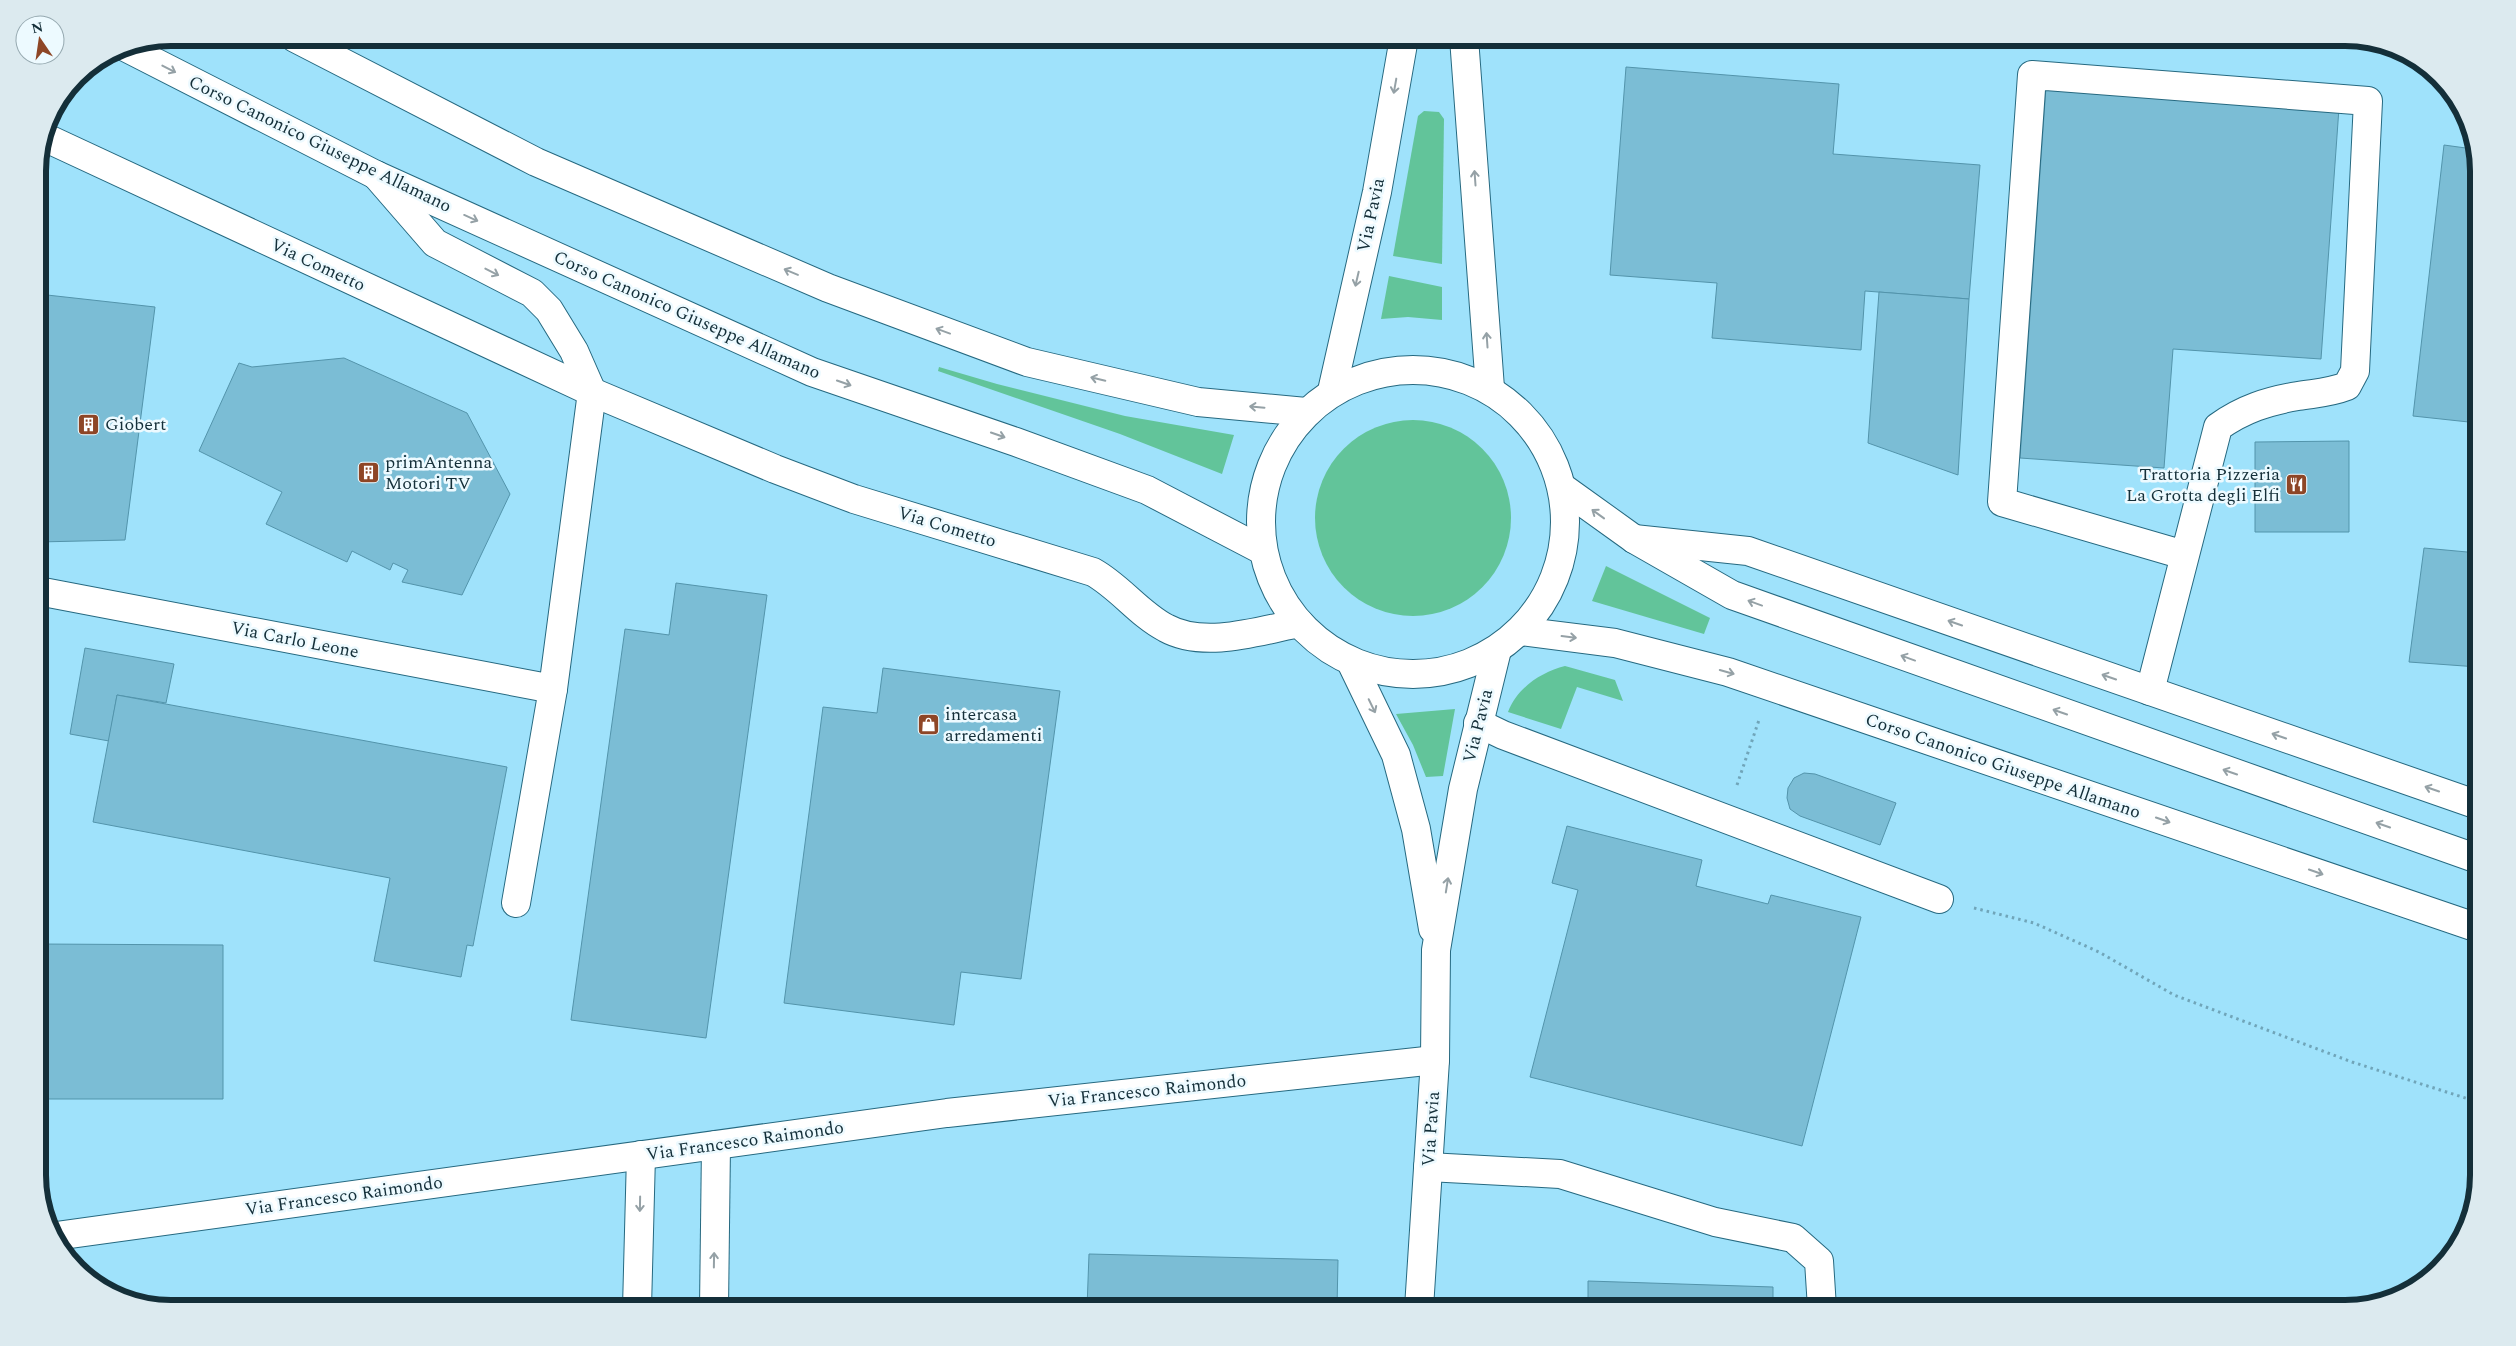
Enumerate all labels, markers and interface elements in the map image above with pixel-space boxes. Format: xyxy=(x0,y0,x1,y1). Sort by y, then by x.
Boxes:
north arrow xyxy=(15,15,65,65)
text: N xyxy=(29,16,45,39)
one-way arrow xyxy=(161,64,176,74)
street label: Corso Canonico Giuseppe Allamano xyxy=(184,68,456,220)
one-way arrow xyxy=(1390,77,1400,93)
one-way arrow xyxy=(1470,170,1480,186)
street label: Via Pavia xyxy=(1350,175,1392,255)
one-way arrow xyxy=(463,214,478,224)
street label: Via Cometto xyxy=(266,231,370,299)
street label: Corso Canonico Giuseppe Allamano xyxy=(549,244,825,386)
one-way arrow xyxy=(484,267,499,277)
one-way arrow xyxy=(784,267,799,277)
one-way arrow xyxy=(1352,271,1361,287)
one-way arrow xyxy=(936,326,951,335)
one-way arrow xyxy=(1482,332,1491,348)
one-way arrow xyxy=(1090,374,1106,383)
one-way arrow xyxy=(836,379,851,388)
one-way arrow xyxy=(1250,403,1266,412)
place label: Giobert xyxy=(105,411,167,438)
building icon: Giobert xyxy=(77,412,101,436)
one-way arrow xyxy=(989,431,1005,440)
place label: primAntenna Motori TV xyxy=(385,449,492,497)
building icon: primAntenna Motori TV xyxy=(357,460,381,484)
place label: Trattoria Pizzeria La Grotta degli Elfi xyxy=(2126,461,2280,509)
restaurant icon: Trattoria Pizzeria La Grotta degli Elfi xyxy=(2284,472,2308,496)
street label: Via Cometto xyxy=(894,499,1000,555)
one-way arrow xyxy=(1592,509,1606,519)
one-way arrow xyxy=(1748,598,1763,607)
street label: Via Carlo Leone xyxy=(229,614,361,666)
one-way arrow xyxy=(1948,618,1964,627)
one-way arrow xyxy=(1560,632,1576,642)
one-way arrow xyxy=(1901,653,1916,662)
one-way arrow xyxy=(1719,668,1735,678)
one-way arrow xyxy=(2102,672,2117,681)
street label: Via Pavia xyxy=(1456,686,1500,766)
one-way arrow xyxy=(1368,698,1378,713)
place label: intercasa arredamenti xyxy=(945,701,1042,749)
street label: Corso Canonico Giuseppe Allamano xyxy=(1862,706,2144,826)
one-way arrow xyxy=(2053,707,2068,716)
shop icon: intercasa arredamenti xyxy=(917,712,941,736)
one-way arrow xyxy=(2272,731,2287,740)
one-way arrow xyxy=(2222,766,2238,776)
one-way arrow xyxy=(2425,784,2441,794)
one-way arrow xyxy=(2154,816,2170,825)
one-way arrow xyxy=(2375,820,2391,830)
one-way arrow xyxy=(2308,868,2324,878)
one-way arrow xyxy=(1442,877,1452,893)
street label: Via Francesco Raimondo xyxy=(1046,1067,1248,1115)
street label: Via Pavia xyxy=(1415,1090,1447,1167)
street label: Via Francesco Raimondo xyxy=(644,1114,846,1168)
street label: Via Francesco Raimondo xyxy=(243,1169,445,1223)
one-way arrow xyxy=(635,1195,645,1211)
one-way arrow xyxy=(710,1252,719,1268)

